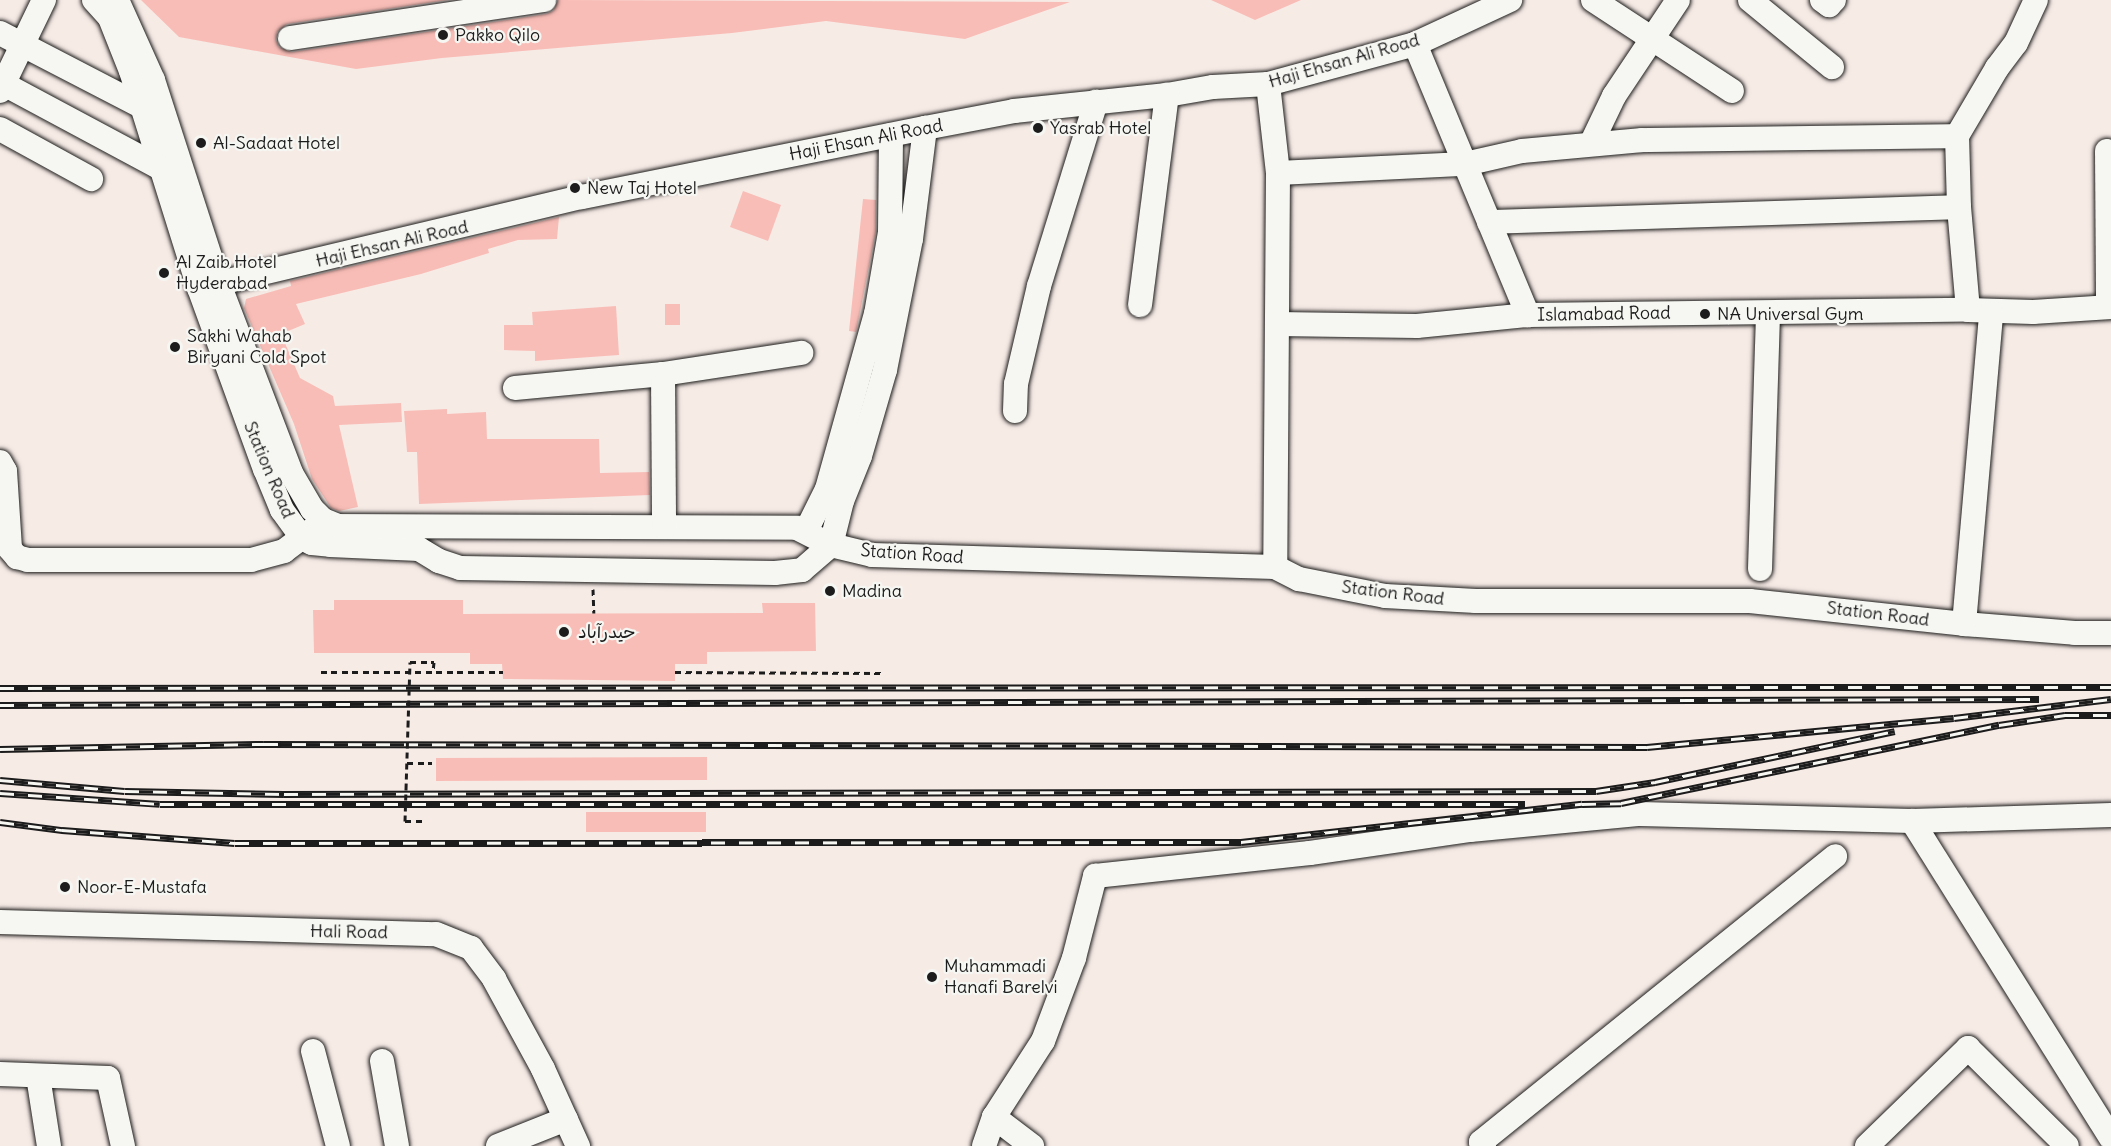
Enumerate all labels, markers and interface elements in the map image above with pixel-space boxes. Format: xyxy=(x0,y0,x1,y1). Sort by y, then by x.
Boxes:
place label: Pakko Qilo xyxy=(455,24,540,46)
marker: Pakko Qilo xyxy=(436,28,450,42)
street label: Haji Ehsan Ali Road xyxy=(1266,29,1422,93)
street label: Haji Ehsan Ali Road xyxy=(787,115,945,165)
place label: Yasrab Hotel xyxy=(1050,117,1151,139)
marker: Yasrab Hotel xyxy=(1031,121,1045,135)
place label: Al-Sadaat Hotel xyxy=(213,132,340,154)
marker: Al-Sadaat Hotel xyxy=(194,136,208,150)
place label: New Taj Hotel xyxy=(587,177,697,199)
marker: New Taj Hotel xyxy=(568,181,582,195)
street label: Haji Ehsan Ali Road xyxy=(314,216,470,272)
place label: Al Zaib Hotel Hyderabad xyxy=(176,252,277,294)
marker: Al Zaib Hotel Hyderabad xyxy=(157,266,171,280)
street label: Islamabad Road xyxy=(1537,302,1671,326)
place label: NA Universal Gym xyxy=(1717,303,1863,325)
marker: NA Universal Gym xyxy=(1698,307,1712,321)
place label: Sakhi Wahab Biryani Cold Spot xyxy=(187,326,326,368)
marker: Sakhi Wahab Biryani Cold Spot xyxy=(168,340,182,354)
street label: Station Road xyxy=(239,418,299,522)
street label: Station Road xyxy=(860,540,964,568)
street label: Station Road xyxy=(1340,576,1446,610)
place label: Madina xyxy=(842,580,902,602)
marker: Madina xyxy=(823,584,837,598)
street label: Station Road xyxy=(1825,597,1931,631)
place label: حیدرآباد xyxy=(578,621,636,643)
marker: حیدرآباد xyxy=(555,623,573,641)
place label: Noor-E-Mustafa xyxy=(77,876,207,898)
marker: Noor-E-Mustafa xyxy=(58,880,72,894)
street label: Hali Road xyxy=(310,921,388,943)
place label: Muhammadi Hanafi Barelvi xyxy=(944,956,1057,998)
marker: Muhammadi Hanafi Barelvi xyxy=(925,970,939,984)

